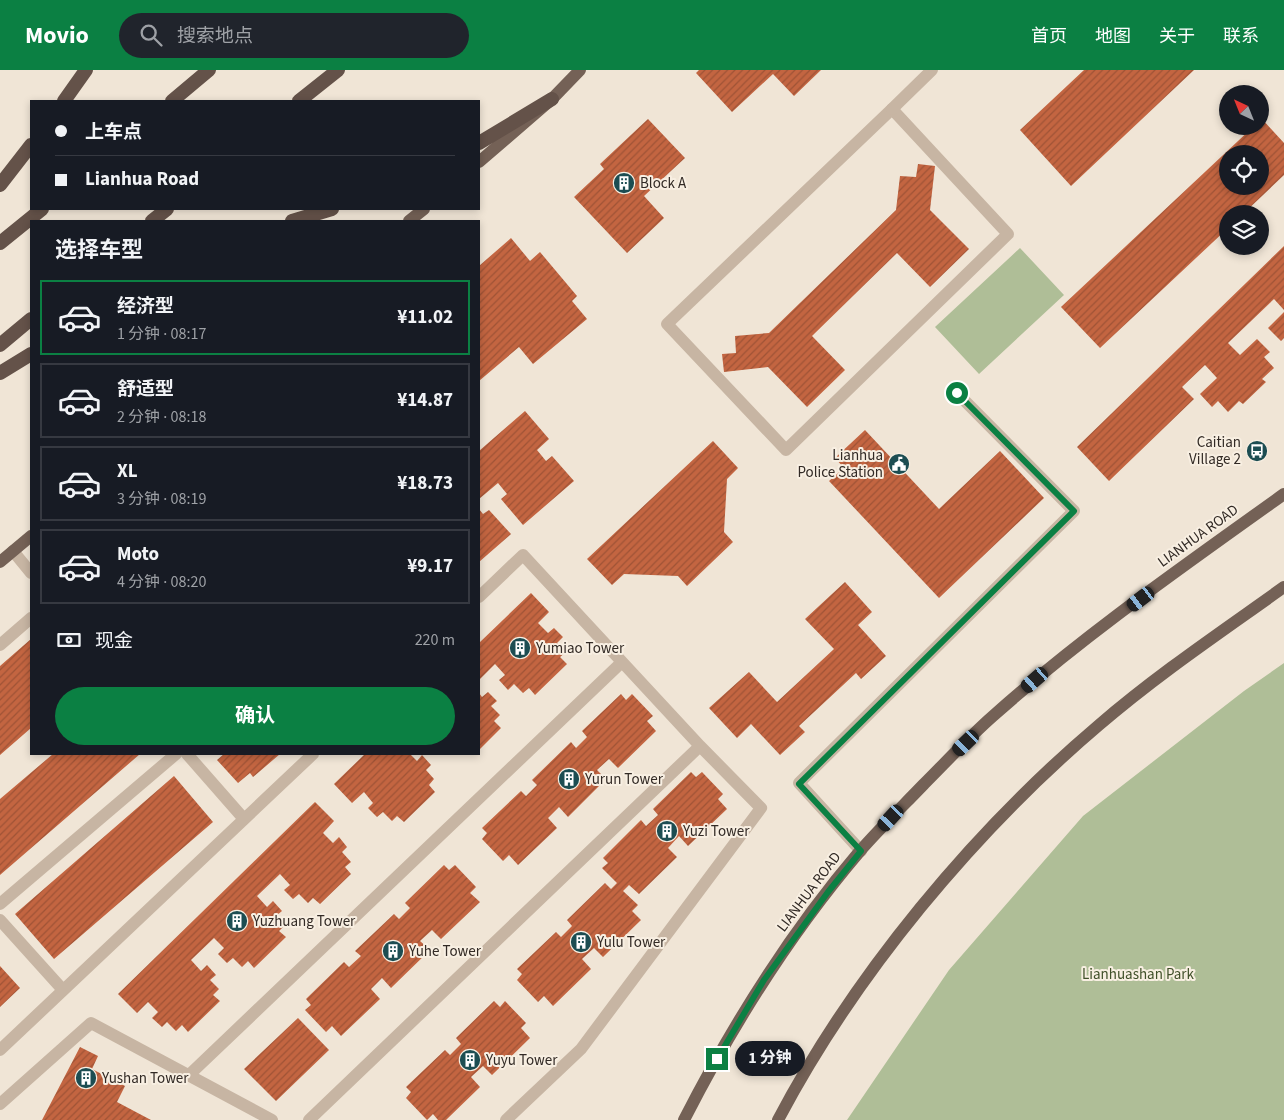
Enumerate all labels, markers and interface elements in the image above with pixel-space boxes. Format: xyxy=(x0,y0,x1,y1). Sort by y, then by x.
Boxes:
search box xyxy=(119,13,469,58)
text: Movio xyxy=(25,18,89,53)
icon: search xyxy=(137,21,165,49)
text: 搜索地点 xyxy=(177,23,253,50)
text: 首页 xyxy=(1031,24,1067,49)
text: 地图 xyxy=(1095,24,1131,49)
text: 关于 xyxy=(1159,24,1195,49)
text: 联系 xyxy=(1223,24,1259,49)
north arrow xyxy=(1219,85,1269,135)
map controls xyxy=(1219,85,1269,255)
text: 上车点 xyxy=(85,119,142,146)
button: locate xyxy=(1219,145,1269,195)
text: Lianhua Road xyxy=(85,166,199,193)
building icon: Block A xyxy=(612,171,636,195)
place label: Block A xyxy=(640,173,687,194)
button: layers xyxy=(1219,205,1269,255)
text: 选择车型 xyxy=(55,234,143,266)
text: 经济型 xyxy=(117,293,174,320)
icon: car xyxy=(57,295,102,340)
text: ¥11.02 xyxy=(397,304,453,331)
text: 1 分钟 · 08:17 xyxy=(117,323,206,345)
text: 舒适型 xyxy=(117,376,174,403)
icon: car xyxy=(57,378,102,423)
route start xyxy=(946,382,968,404)
text: ¥14.87 xyxy=(397,387,453,414)
text: 2 分钟 · 08:18 xyxy=(117,406,206,428)
place label: Caitian Village 2 xyxy=(1189,432,1241,470)
bus stop icon: Caitian Village 2 xyxy=(1245,439,1269,463)
place label: Lianhua Police Station xyxy=(797,445,883,483)
public building icon: Lianhua Police Station xyxy=(887,452,911,476)
text: XL xyxy=(117,458,138,485)
icon: car xyxy=(57,461,102,506)
text: ¥18.73 xyxy=(397,470,453,497)
text: 3 分钟 · 08:19 xyxy=(117,488,206,510)
street label: LIANHUA ROAD xyxy=(1153,500,1243,572)
text: Moto xyxy=(117,541,159,568)
icon: car xyxy=(57,544,102,589)
text: ¥9.17 xyxy=(407,553,453,580)
text: 4 分钟 · 08:20 xyxy=(117,571,206,593)
car xyxy=(1124,584,1157,614)
icon: cash xyxy=(55,626,83,654)
text: 现金 xyxy=(95,628,133,655)
text: 220 m xyxy=(415,629,455,651)
building icon: Yumiao Tower xyxy=(508,636,532,660)
place label: Yumiao Tower xyxy=(535,638,625,659)
car xyxy=(1018,664,1051,696)
button: 确认 xyxy=(55,687,455,745)
car xyxy=(949,727,982,759)
building icon: Yurun Tower xyxy=(557,767,581,791)
place label: Yurun Tower xyxy=(584,769,664,790)
car xyxy=(875,802,906,834)
building icon: Yuzi Tower xyxy=(655,819,679,843)
place label: Yuzi Tower xyxy=(682,821,750,842)
street label: LIANHUA ROAD xyxy=(772,848,846,936)
building icon: Yuzhuang Tower xyxy=(225,909,249,933)
place label: Yuzhuang Tower xyxy=(252,911,356,932)
building icon: Yulu Tower xyxy=(569,930,593,954)
place label: Yulu Tower xyxy=(596,932,666,953)
building icon: Yuhe Tower xyxy=(381,939,405,963)
place label: Yuhe Tower xyxy=(408,941,482,962)
park label: Lianhuashan Park xyxy=(1082,964,1195,985)
callout: 1 分钟 xyxy=(734,1042,804,1076)
text: 1 分钟 xyxy=(748,1047,792,1069)
building icon: Yuyu Tower xyxy=(458,1048,482,1072)
route end xyxy=(706,1048,728,1070)
place label: Yuyu Tower xyxy=(485,1050,558,1071)
building icon: Yushan Tower xyxy=(74,1066,98,1090)
place label: Yushan Tower xyxy=(101,1068,189,1089)

